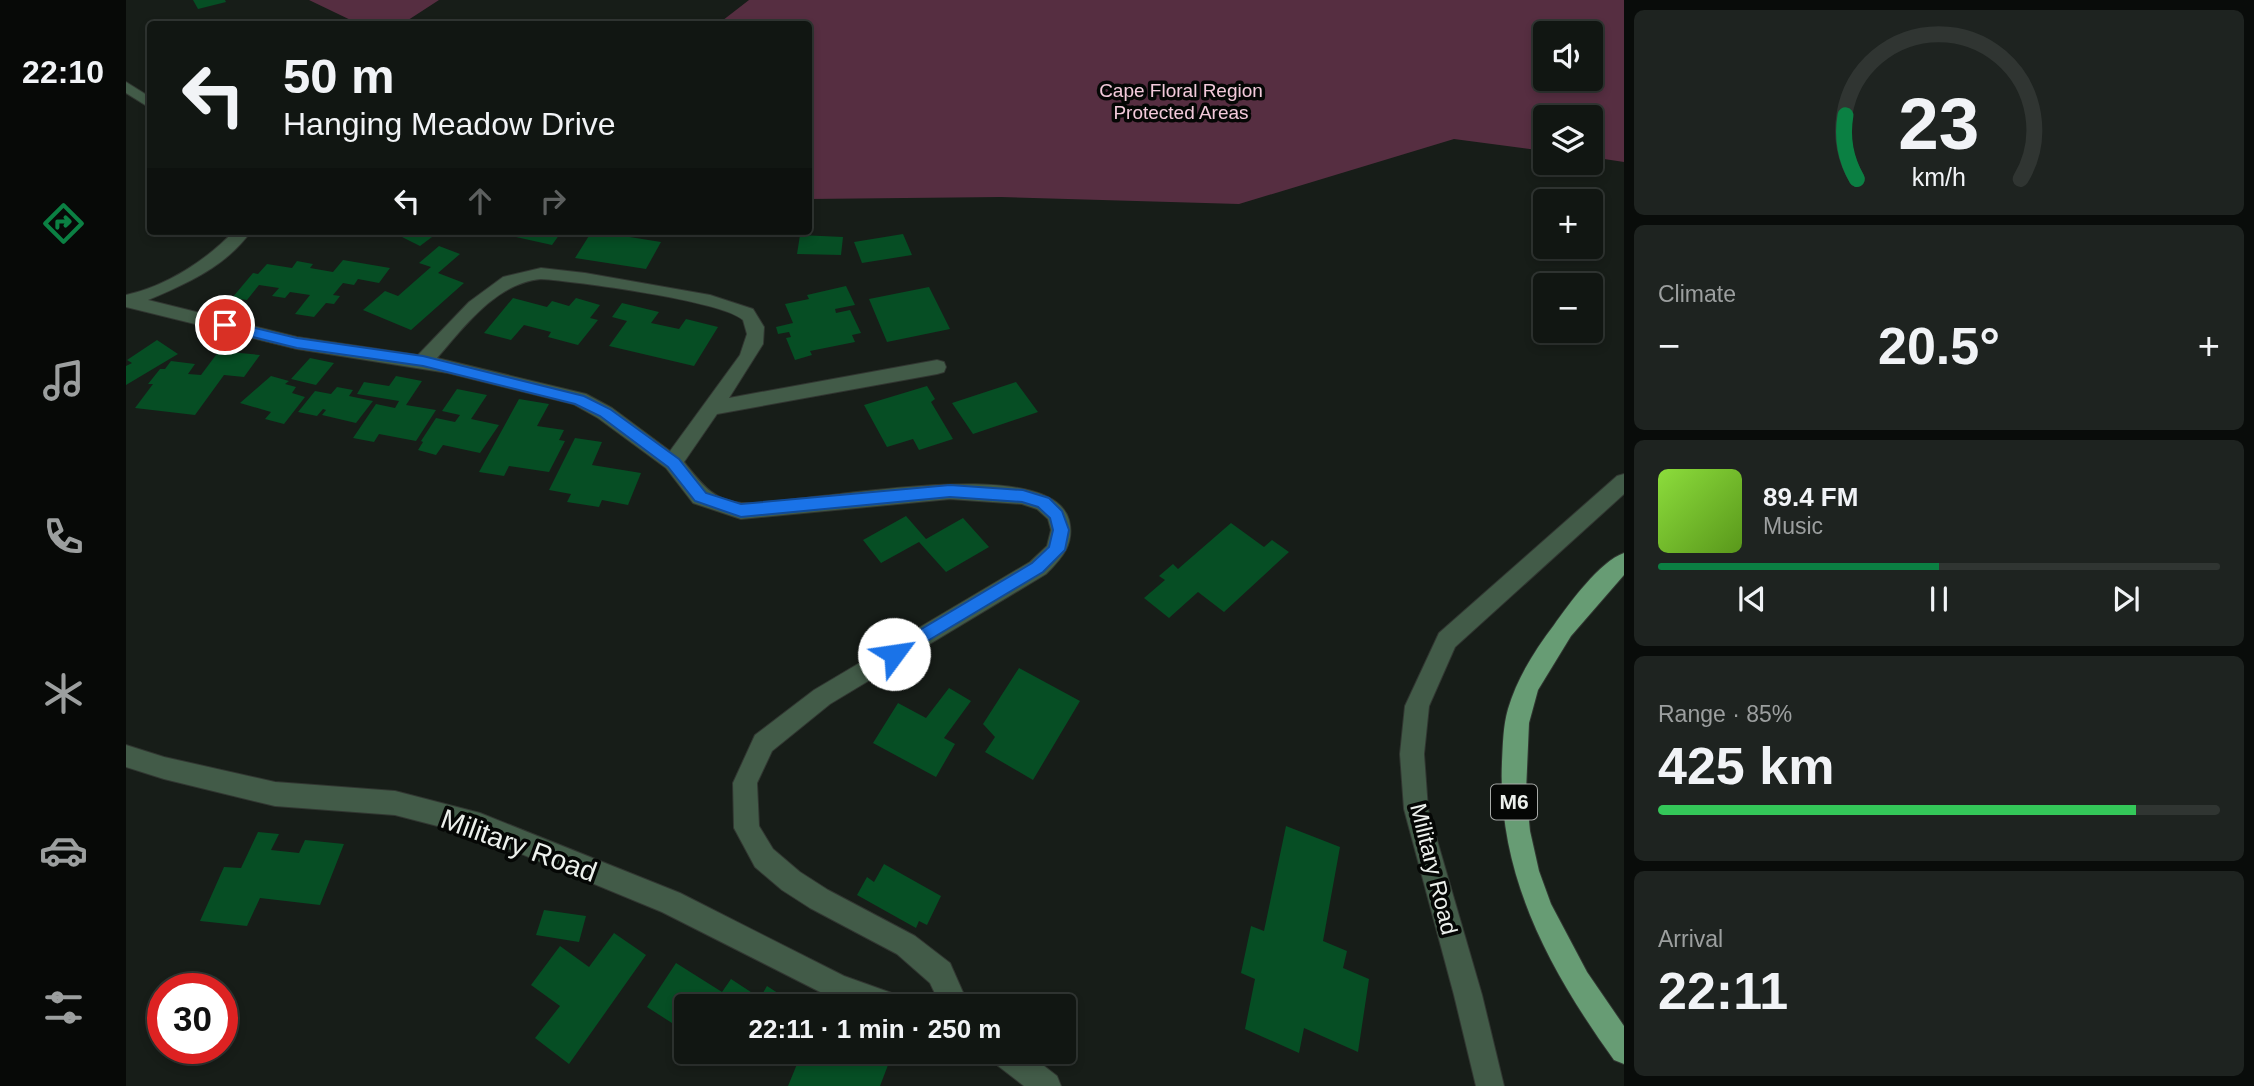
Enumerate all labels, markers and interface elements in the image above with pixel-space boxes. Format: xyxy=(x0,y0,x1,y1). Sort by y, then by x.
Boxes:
map controls xyxy=(1533,21,1603,343)
button: sound xyxy=(1533,21,1603,91)
icon: left xyxy=(168,49,259,140)
text: 50 m xyxy=(283,49,395,103)
text: 22:10 xyxy=(22,54,104,90)
park label: Cape Floral Region Protected Areas xyxy=(1099,80,1263,123)
text: 23 xyxy=(1899,83,1979,164)
button: layers xyxy=(1533,105,1603,175)
text: Hanging Meadow Drive xyxy=(283,106,616,142)
text: km/h xyxy=(1912,162,1966,190)
icon: left xyxy=(388,182,426,220)
icon: ahead xyxy=(461,182,499,220)
icon: right xyxy=(534,182,572,220)
button: + xyxy=(1533,189,1603,259)
icon: directions xyxy=(39,199,88,248)
button: − xyxy=(1533,273,1603,343)
text: Climate xyxy=(1658,281,1736,307)
pin xyxy=(195,295,255,355)
icon: arrive xyxy=(206,306,244,344)
text: 20.5° xyxy=(1878,317,2000,375)
text: − xyxy=(1658,325,1680,367)
text: + xyxy=(2198,325,2220,367)
icon: music xyxy=(39,356,88,405)
text: 89.4 FM xyxy=(1763,482,1858,512)
icon: phone xyxy=(39,512,88,561)
text: Music xyxy=(1763,513,1823,539)
icon: previous xyxy=(1733,580,1771,618)
icon: pause xyxy=(1920,580,1958,618)
icon: next xyxy=(2107,580,2145,618)
position arrow xyxy=(857,617,931,691)
icon: climate xyxy=(39,669,88,718)
text: Range · 85% xyxy=(1658,701,1792,727)
text: 425 km xyxy=(1658,737,1834,795)
road number: M6 xyxy=(1491,784,1537,820)
street label: Military Road xyxy=(1405,801,1463,937)
street label: Military Road xyxy=(437,803,601,888)
icon: car xyxy=(39,826,88,875)
text: Arrival xyxy=(1658,926,1723,952)
text: 22:11 xyxy=(1658,962,1788,1020)
speed limit sign: 30 xyxy=(147,973,238,1064)
icon: filters xyxy=(39,983,88,1032)
text: 22:11 · 1 min · 250 m xyxy=(749,1014,1001,1044)

